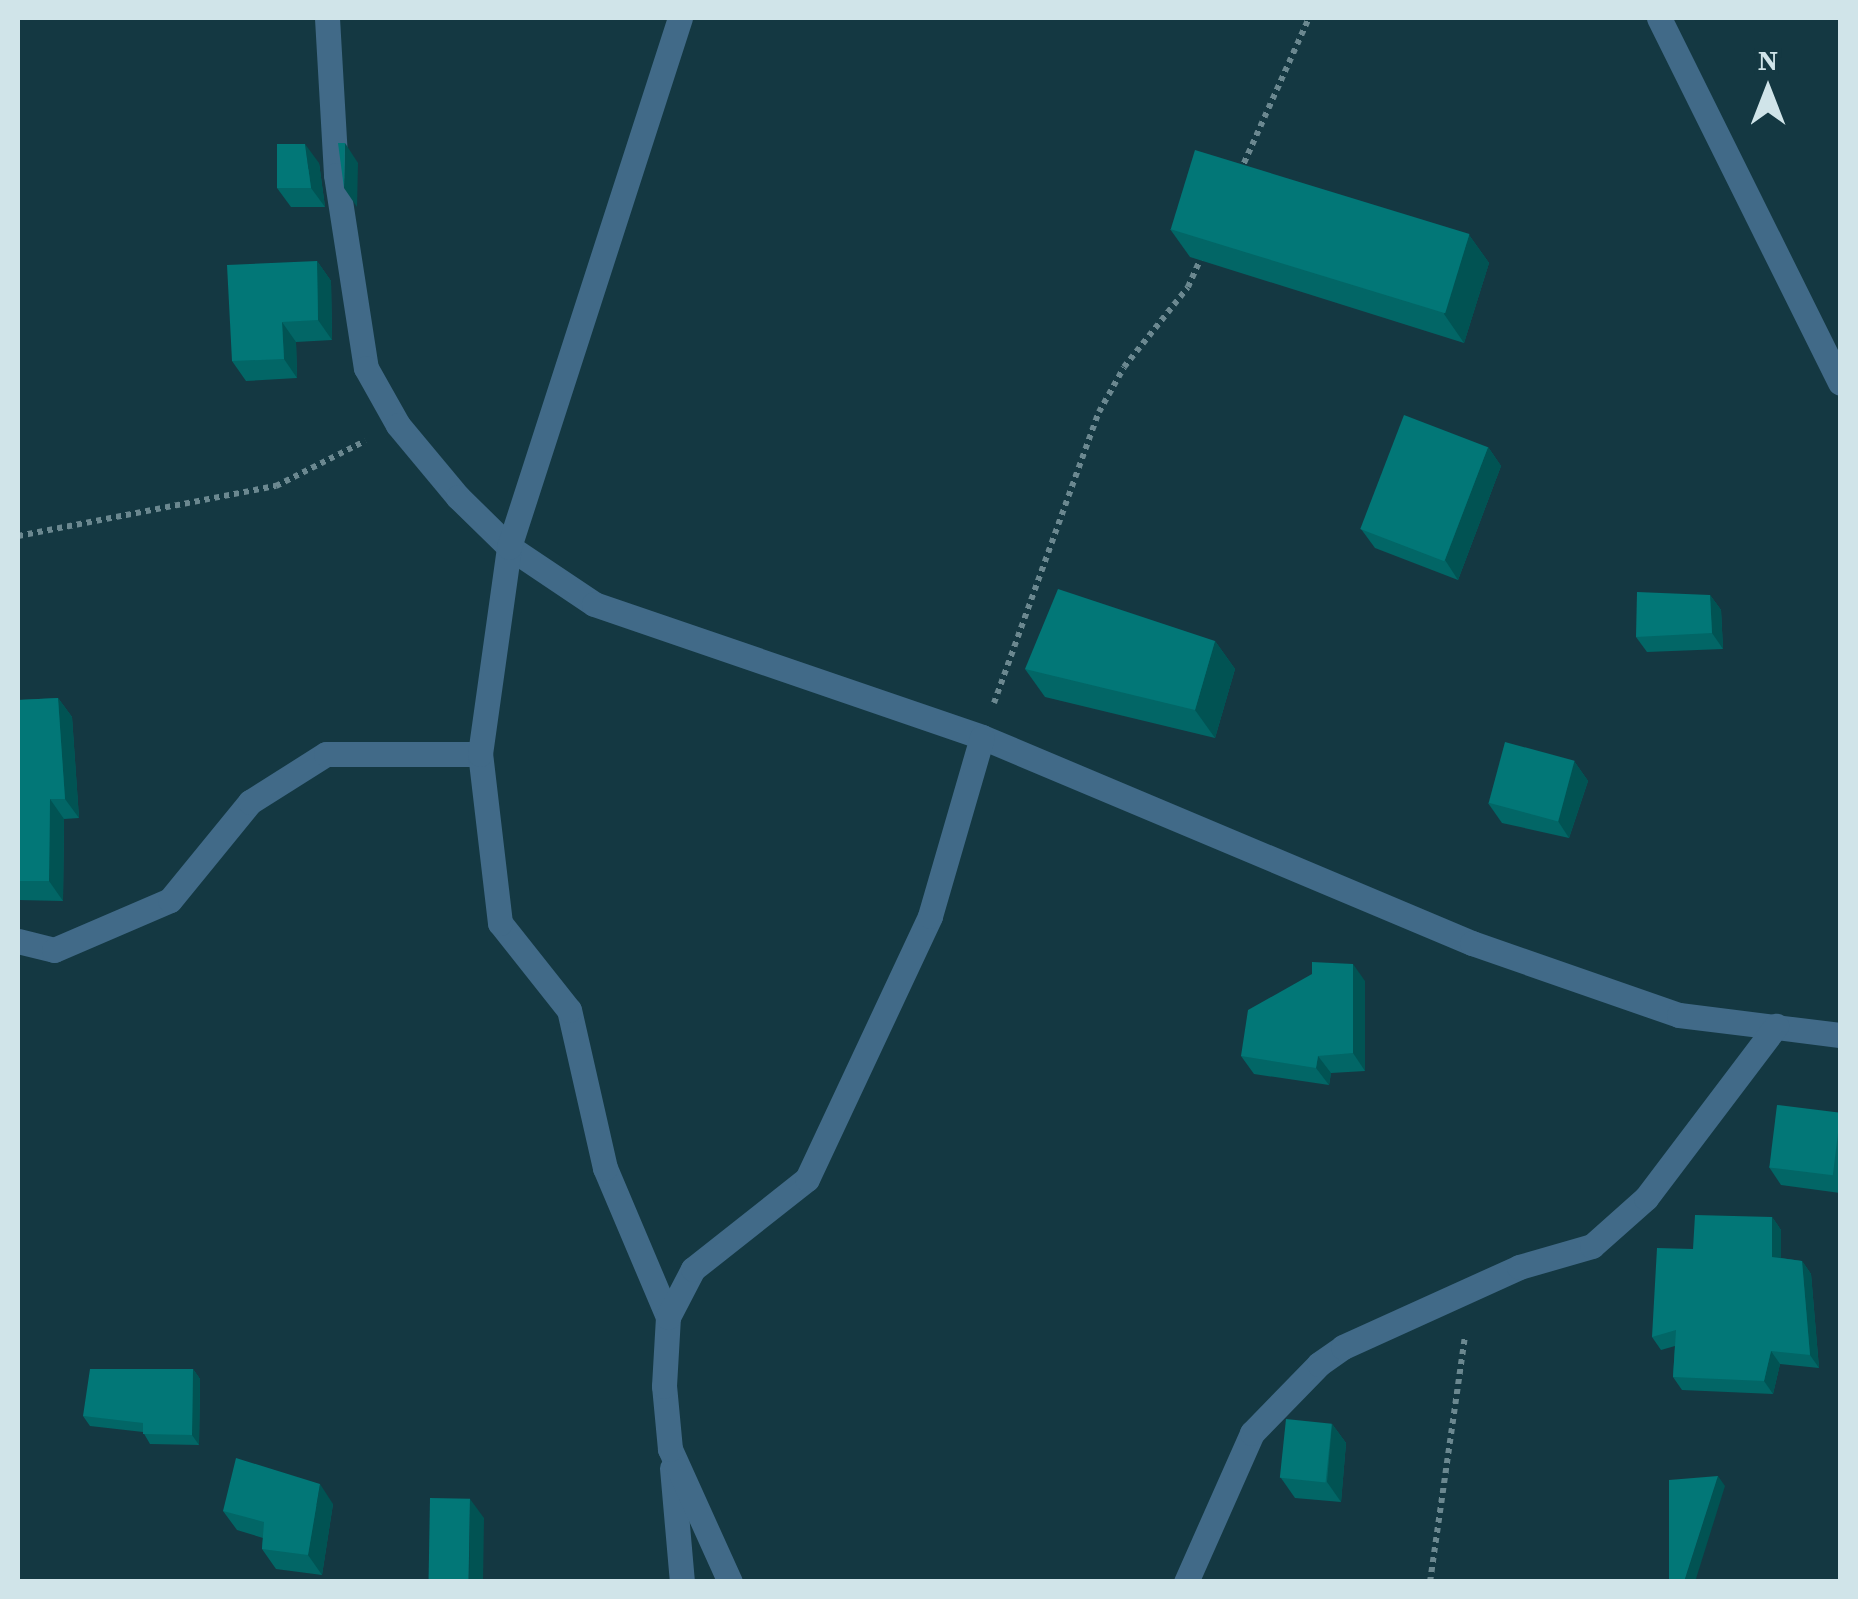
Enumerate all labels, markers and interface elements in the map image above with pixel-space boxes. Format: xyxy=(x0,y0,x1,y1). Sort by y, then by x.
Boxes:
north arrow xyxy=(1718,40,1818,140)
text: N xyxy=(1758,41,1778,79)

